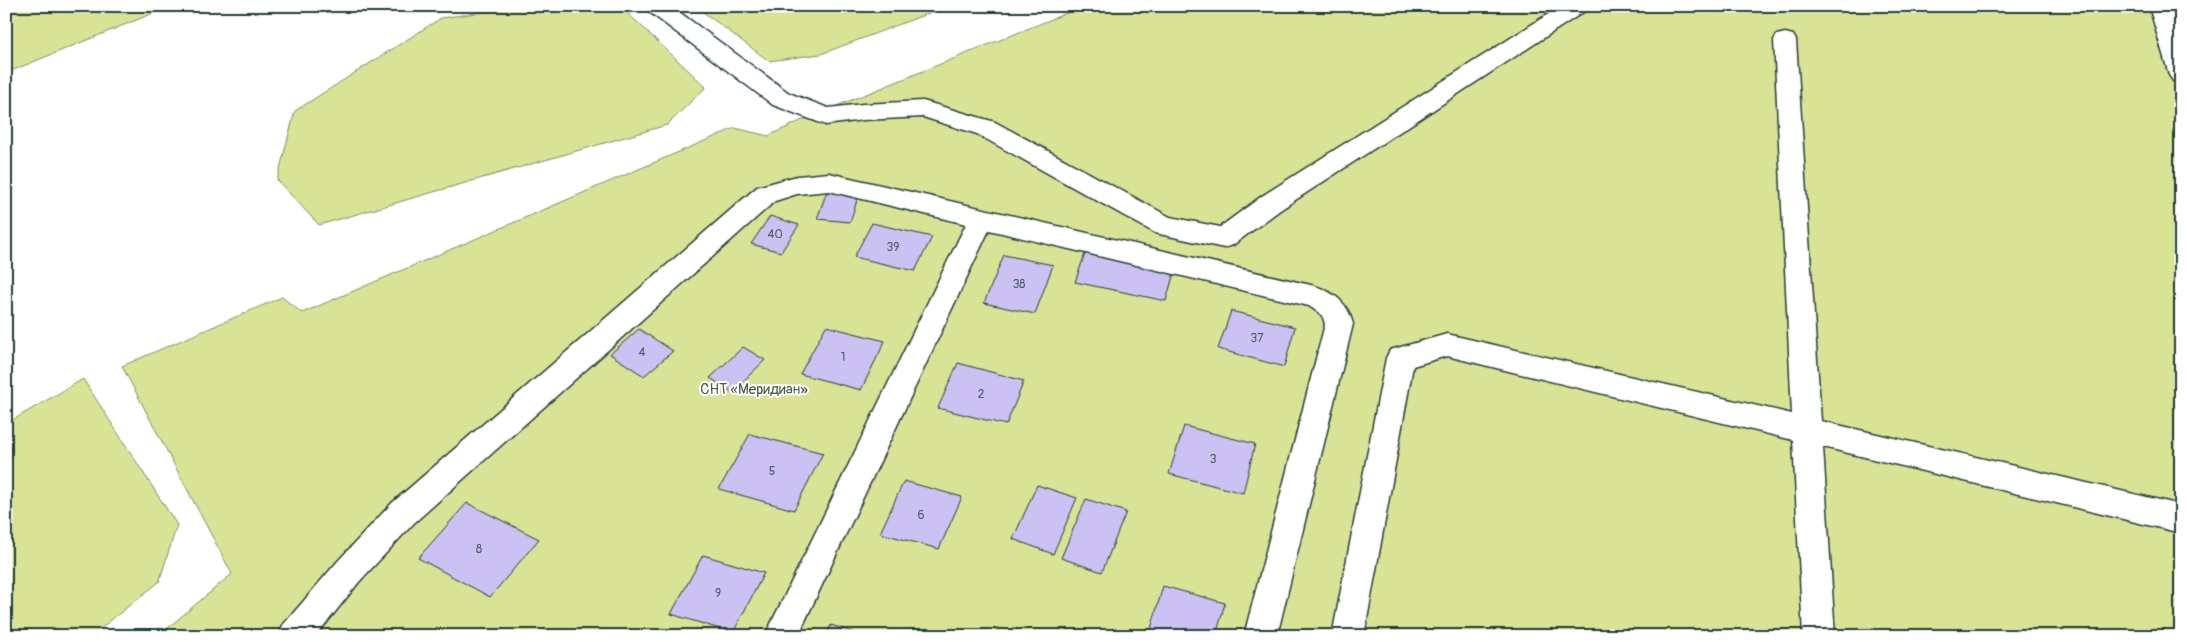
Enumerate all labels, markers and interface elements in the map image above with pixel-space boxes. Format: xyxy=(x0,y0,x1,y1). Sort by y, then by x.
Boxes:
house number: 40 xyxy=(767,227,783,242)
house number: 39 xyxy=(887,240,899,255)
house number: 38 xyxy=(1013,277,1025,292)
house number: 37 xyxy=(1250,331,1264,346)
house number: 4 xyxy=(639,345,646,360)
house number: 1 xyxy=(841,350,845,365)
park label: СНТ «Меридиан» xyxy=(700,380,808,399)
house number: 2 xyxy=(978,387,985,402)
house number: 3 xyxy=(1210,452,1217,467)
house number: 5 xyxy=(769,464,775,479)
house number: 6 xyxy=(918,508,925,523)
house number: 8 xyxy=(476,542,482,557)
house number: 9 xyxy=(715,586,721,601)

